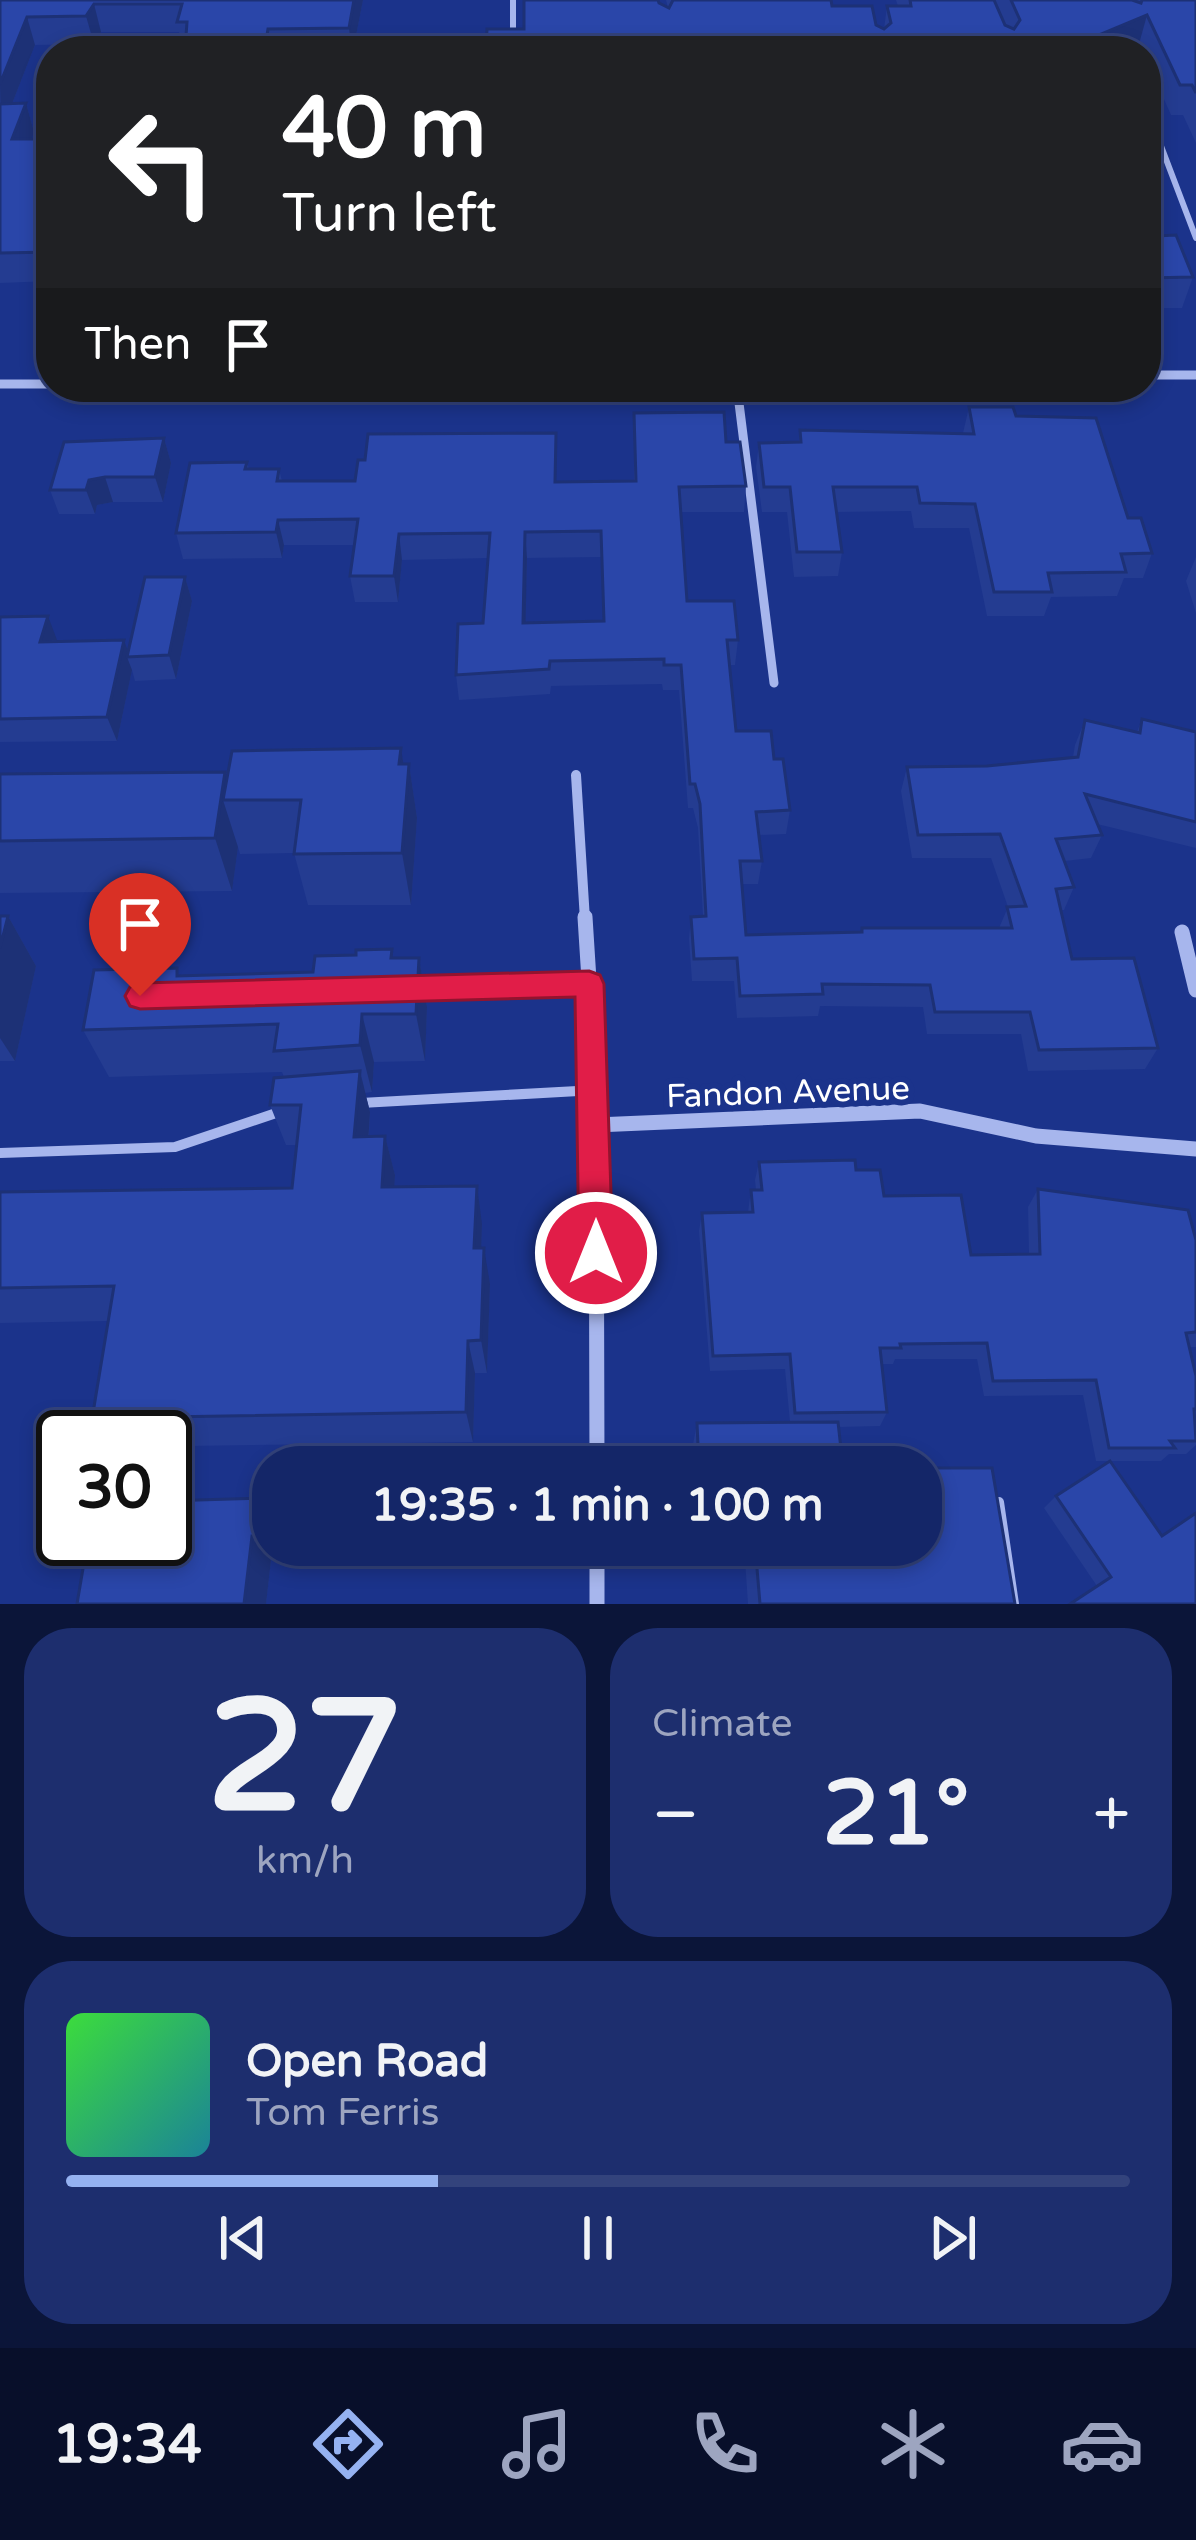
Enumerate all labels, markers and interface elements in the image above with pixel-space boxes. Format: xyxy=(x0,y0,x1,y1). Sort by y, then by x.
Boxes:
text: 40 m xyxy=(282,79,486,180)
icon: left xyxy=(84,84,240,240)
text: Turn left xyxy=(282,181,497,246)
icon: arrive xyxy=(215,312,281,378)
text: Then xyxy=(84,318,191,372)
pin xyxy=(89,873,191,996)
icon: arrive xyxy=(107,891,173,957)
street label: Fandon Avenue xyxy=(666,1069,911,1116)
position arrow xyxy=(533,1190,659,1316)
speed limit sign: 30 xyxy=(36,1410,192,1566)
text: 19:35 · 1 min · 100 m xyxy=(371,1479,823,1533)
text: 27 xyxy=(207,1665,403,1853)
text: Climate xyxy=(652,1700,792,1747)
text: 21° xyxy=(822,1760,969,1869)
text: − xyxy=(652,1775,699,1855)
text: + xyxy=(1093,1775,1130,1855)
text: km/h xyxy=(256,1837,354,1884)
text: Open Road xyxy=(246,2035,488,2089)
text: Tom Ferris xyxy=(246,2089,439,2136)
icon: previous xyxy=(210,2205,276,2271)
icon: pause xyxy=(565,2205,631,2271)
icon: next xyxy=(920,2205,986,2271)
icon: directions xyxy=(306,2402,390,2486)
icon: music xyxy=(495,2402,579,2486)
icon: phone xyxy=(683,2402,767,2486)
icon: climate xyxy=(871,2402,955,2486)
icon: car xyxy=(1060,2402,1144,2486)
text: 19:34 xyxy=(52,2412,202,2477)

